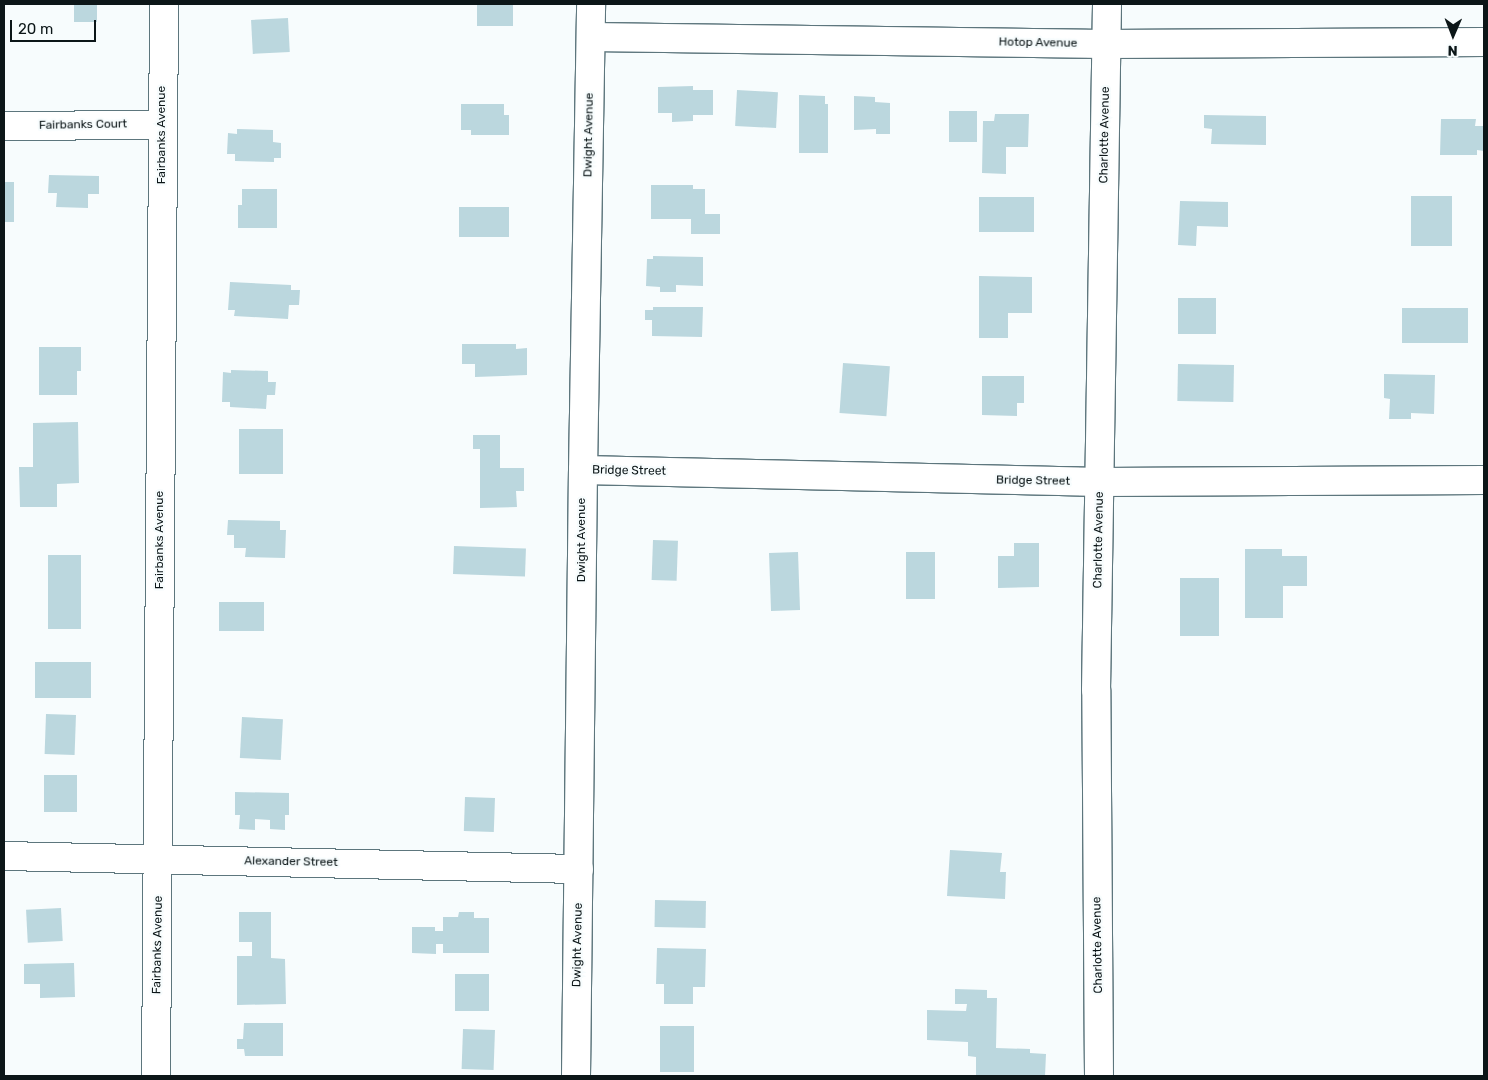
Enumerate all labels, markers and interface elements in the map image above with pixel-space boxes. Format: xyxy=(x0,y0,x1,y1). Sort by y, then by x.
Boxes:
scale bar xyxy=(12,10,99,42)
north arrow xyxy=(1428,10,1478,60)
text: 20 m xyxy=(18,20,53,38)
street label: Hotop Avenue xyxy=(998,35,1078,51)
text: N xyxy=(1448,42,1458,59)
street label: Fairbanks Avenue xyxy=(155,86,169,184)
street label: Charlotte Avenue xyxy=(1097,86,1113,184)
street label: Dwight Avenue xyxy=(581,92,597,178)
street label: Fairbanks Court xyxy=(39,117,127,133)
street label: Bridge Street xyxy=(592,463,666,479)
street label: Bridge Street xyxy=(996,473,1070,489)
street label: Fairbanks Avenue xyxy=(153,491,167,589)
street label: Charlotte Avenue xyxy=(1091,491,1107,589)
street label: Dwight Avenue xyxy=(575,498,589,582)
street label: Alexander Street xyxy=(244,854,338,870)
street label: Fairbanks Avenue xyxy=(150,895,166,995)
street label: Charlotte Avenue xyxy=(1090,896,1106,994)
street label: Dwight Avenue xyxy=(570,902,586,988)

